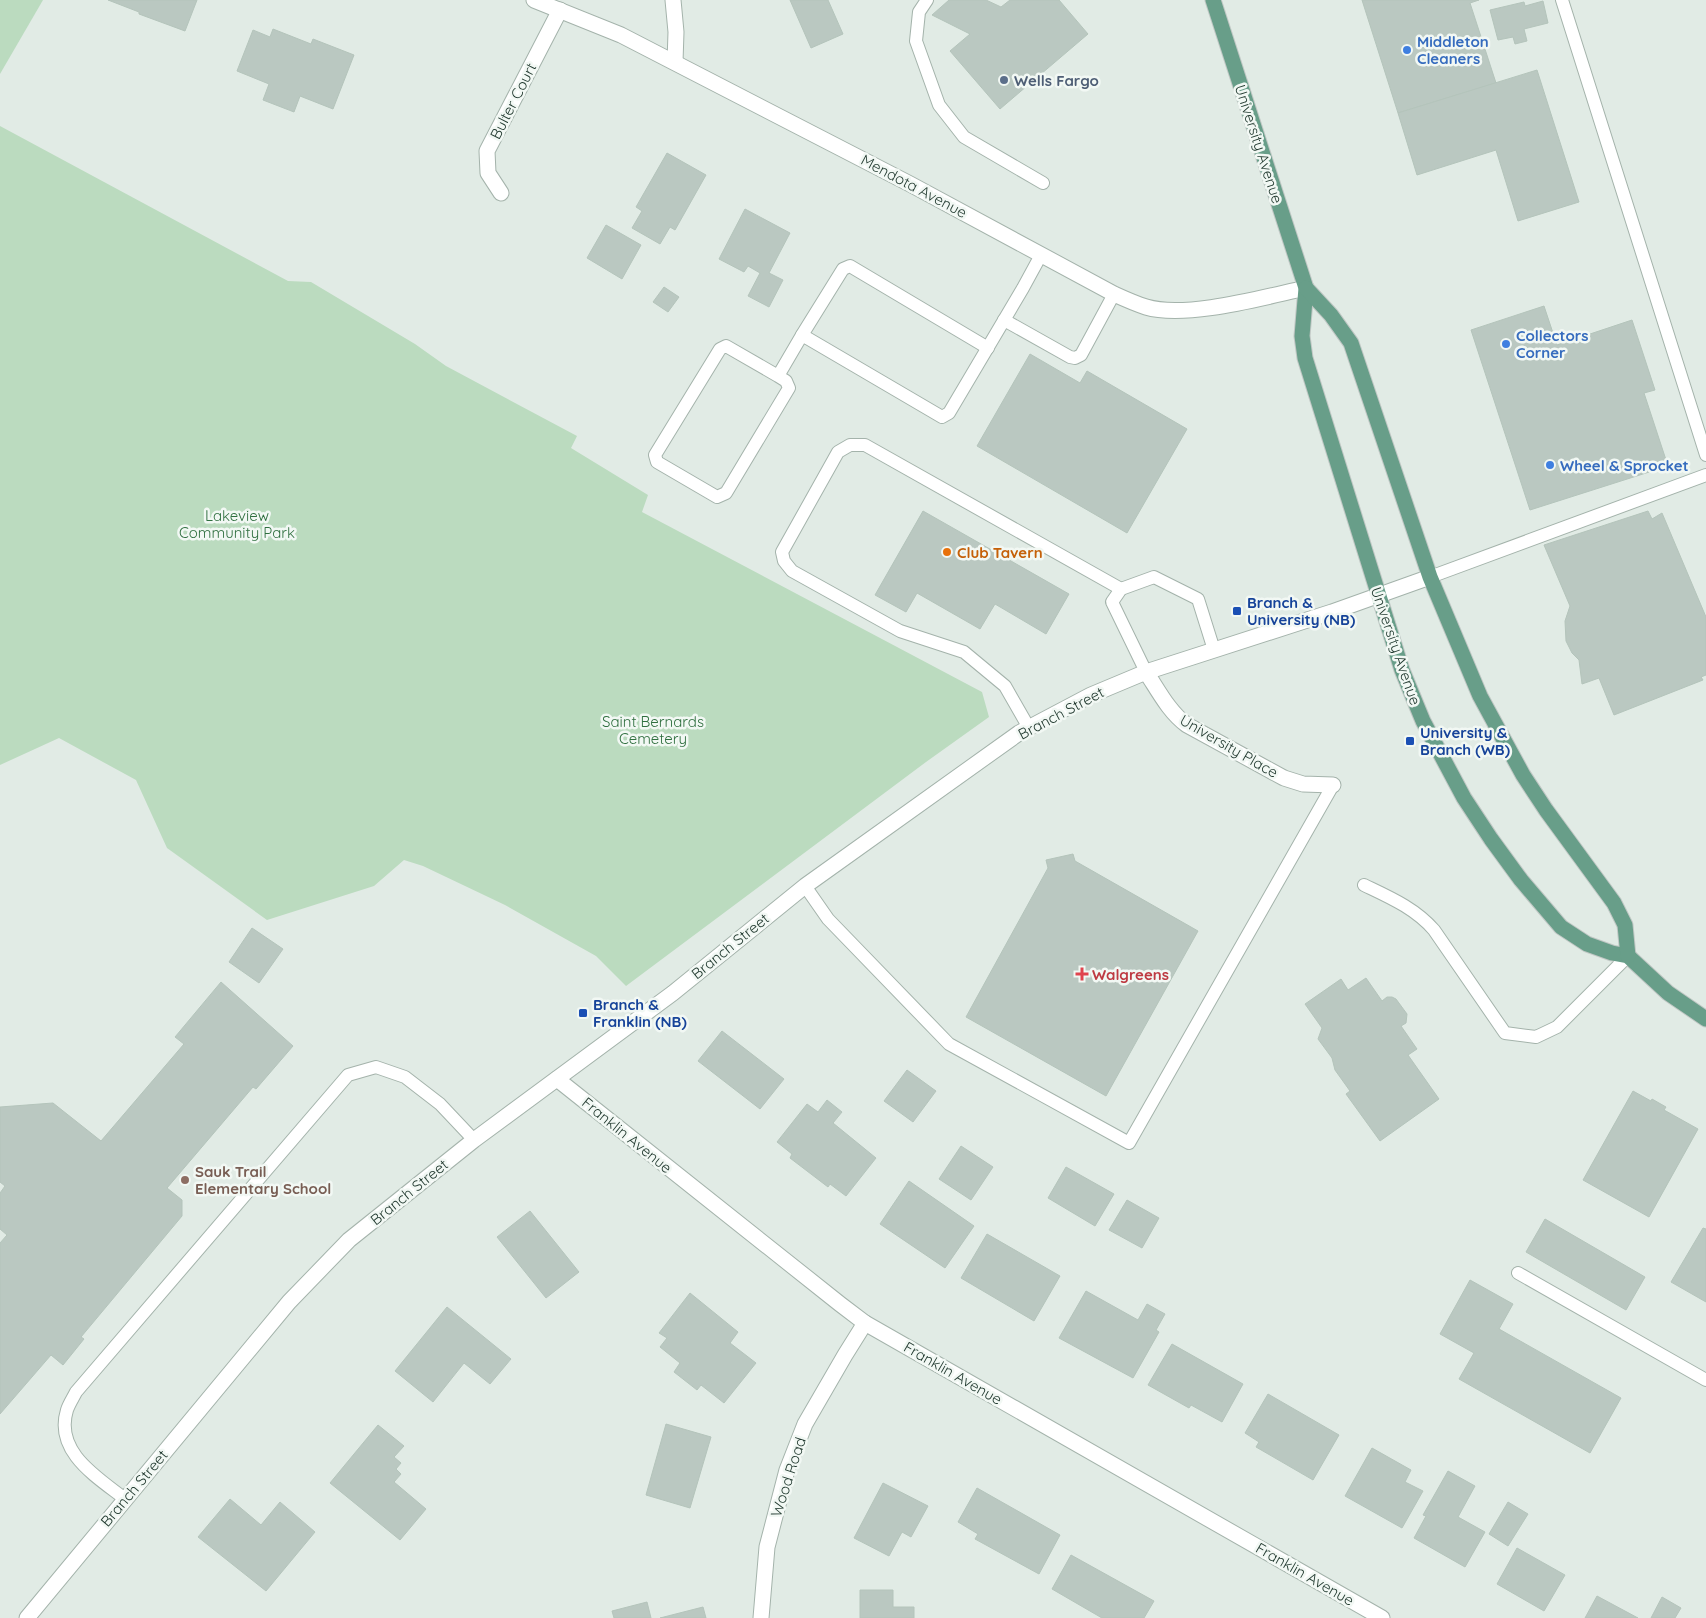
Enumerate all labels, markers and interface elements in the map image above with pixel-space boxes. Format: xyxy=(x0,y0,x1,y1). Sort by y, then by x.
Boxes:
place label: Middleton Cleaners xyxy=(1417,32,1489,68)
marker: Middleton Cleaners xyxy=(1401,44,1413,56)
street label: Bulter Court xyxy=(486,60,540,142)
place label: Wells Fargo xyxy=(1014,71,1099,90)
marker: Wells Fargo xyxy=(998,74,1010,86)
street label: University Avenue xyxy=(1231,82,1287,206)
street label: Mendota Avenue xyxy=(858,150,970,222)
place label: Collectors Corner xyxy=(1516,326,1589,362)
marker: Collectors Corner xyxy=(1500,338,1512,350)
place label: Wheel & Sprocket xyxy=(1560,456,1689,475)
marker: Wheel & Sprocket xyxy=(1544,459,1556,471)
park label: Lakeview Community Park xyxy=(179,506,295,542)
place label: Club Tavern xyxy=(957,543,1043,562)
marker: Club Tavern xyxy=(941,546,953,558)
street label: University Avenue xyxy=(1367,584,1425,708)
place label: Branch & University (NB) xyxy=(1247,593,1355,629)
marker: Branch & University (NB) xyxy=(1231,605,1243,617)
street label: Branch Street xyxy=(1015,682,1107,744)
street label: University Place xyxy=(1176,710,1282,782)
park label: Saint Bernards Cemetery xyxy=(602,712,704,748)
place label: University & Branch (WB) xyxy=(1420,723,1510,759)
marker: University & Branch (WB) xyxy=(1404,735,1416,747)
street label: Branch Street xyxy=(687,909,773,983)
place label: Walgreens xyxy=(1092,965,1169,984)
marker: Walgreens xyxy=(1076,968,1088,980)
place label: Branch & Franklin (NB) xyxy=(593,995,687,1031)
marker: Branch & Franklin (NB) xyxy=(577,1007,589,1019)
street label: Franklin Avenue xyxy=(578,1093,676,1177)
street label: Branch Street xyxy=(366,1155,452,1229)
place label: Sauk Trail Elementary School xyxy=(195,1162,331,1198)
marker: Sauk Trail Elementary School xyxy=(179,1174,191,1186)
street label: Franklin Avenue xyxy=(900,1337,1006,1409)
street label: Wood Road xyxy=(766,1435,810,1519)
street label: Branch Street xyxy=(96,1446,172,1530)
street label: Franklin Avenue xyxy=(1252,1538,1358,1610)

